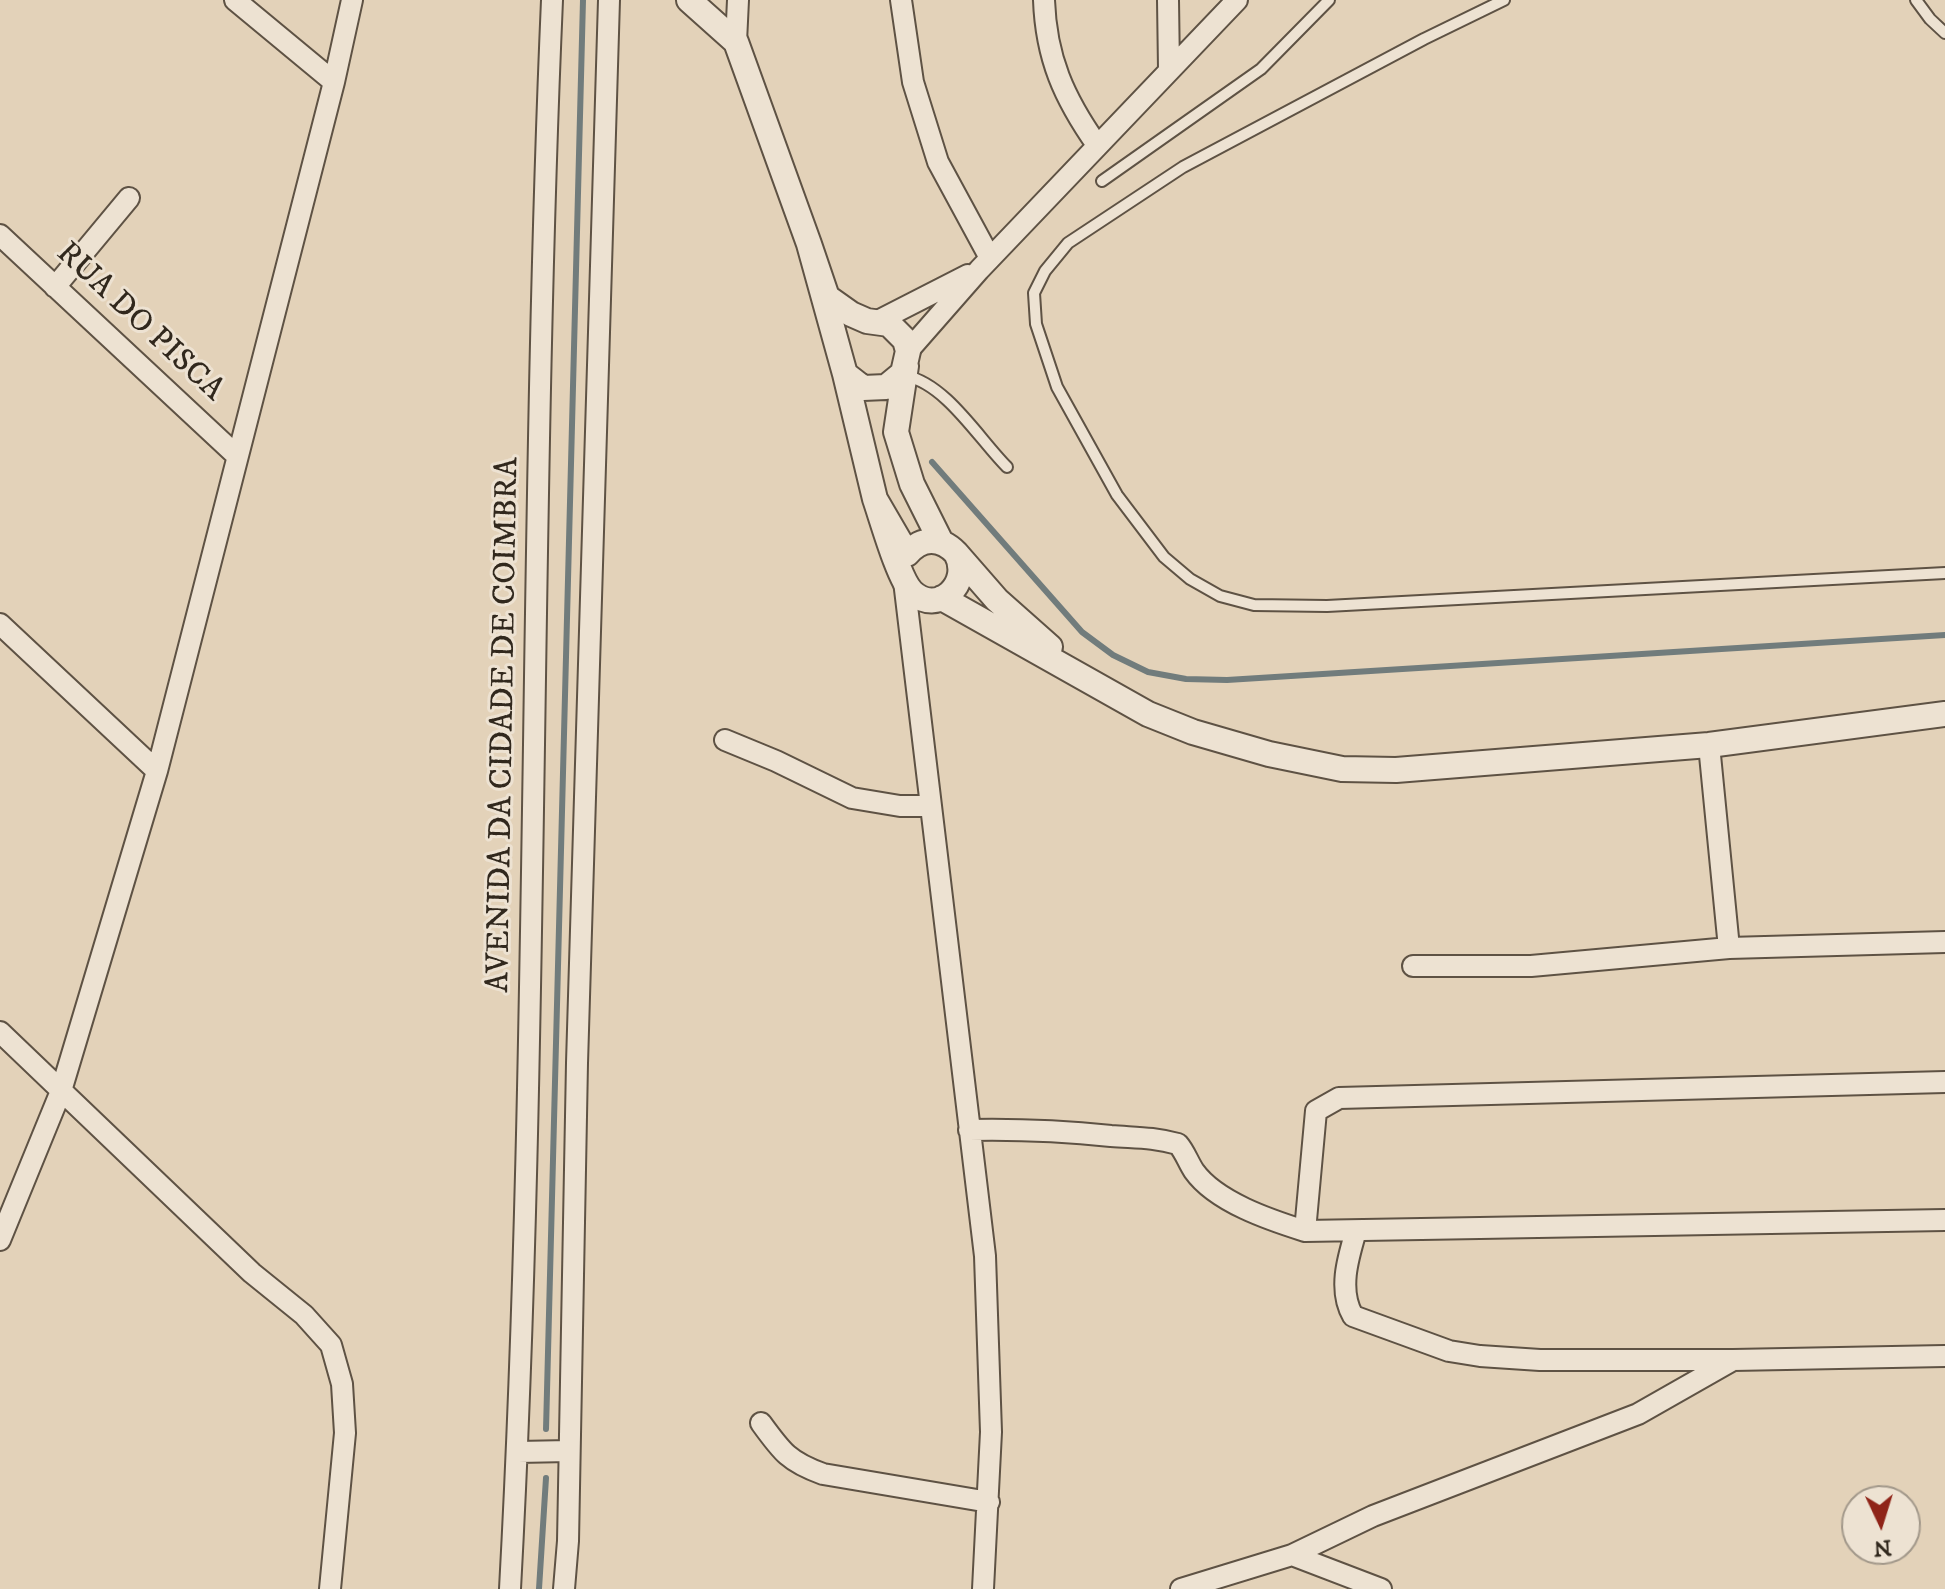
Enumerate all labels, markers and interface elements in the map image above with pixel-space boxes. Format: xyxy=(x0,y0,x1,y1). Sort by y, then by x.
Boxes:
street label: RUA DO PISCA xyxy=(47,235,231,411)
street label: AVENIDA DA CIDADE DE COIMBRA xyxy=(481,457,529,993)
north arrow xyxy=(1841,1485,1921,1565)
text: N xyxy=(1873,1533,1893,1562)

